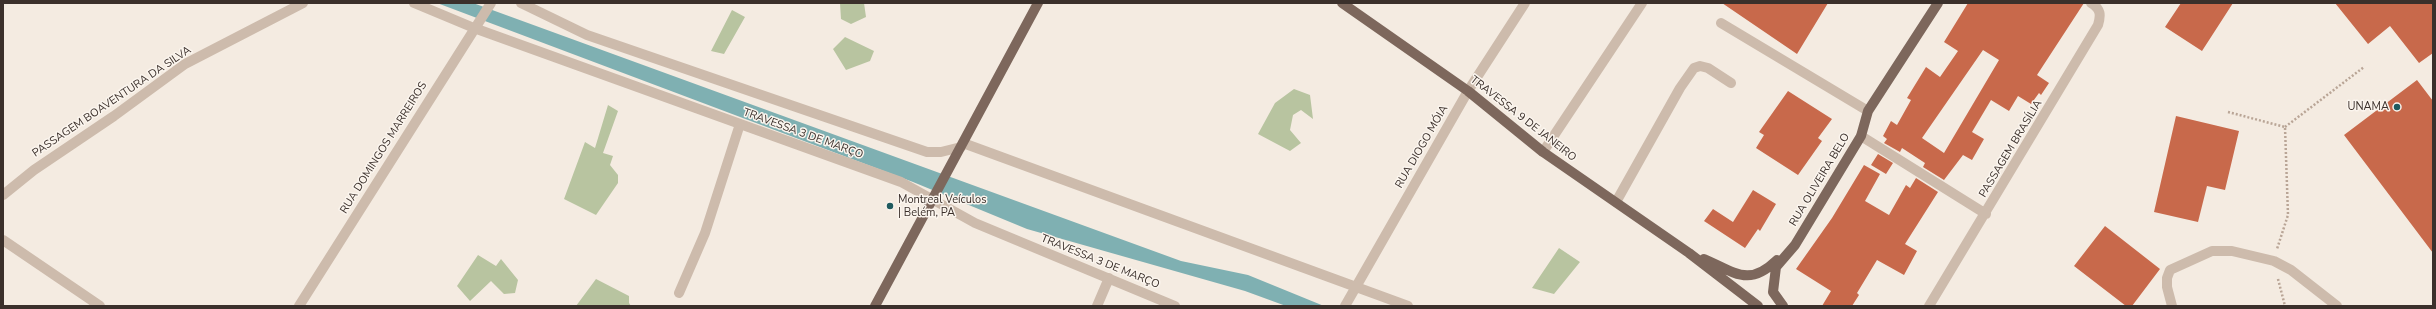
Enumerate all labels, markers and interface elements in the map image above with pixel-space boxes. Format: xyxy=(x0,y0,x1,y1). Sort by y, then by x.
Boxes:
street label: PASSAGEM BOAVENTURA DA SILVA xyxy=(30,44,194,160)
street label: TRAVESSA 9 DE JANEIRO xyxy=(1467,73,1579,165)
street label: RUA DOMINGOS MARREIROS xyxy=(338,80,430,216)
street label: PASSAGEM BRASÍLIA xyxy=(1977,98,2045,200)
place label: UNAMA xyxy=(2347,100,2389,114)
marker: UNAMA xyxy=(2392,102,2402,112)
street label: RUA DIOGO MÓIA xyxy=(1393,103,1451,191)
street label: TRAVESSA 3 DE MARÇO xyxy=(741,106,865,162)
street label: RUA OLIVEIRA BELO xyxy=(1787,131,1853,229)
place label: Montreal Veículos | Belém, PA xyxy=(898,193,986,219)
marker: Montreal Veículos | Belém, PA xyxy=(885,201,895,211)
street label: TRAVESSA 3 DE MARÇO xyxy=(1039,232,1161,292)

